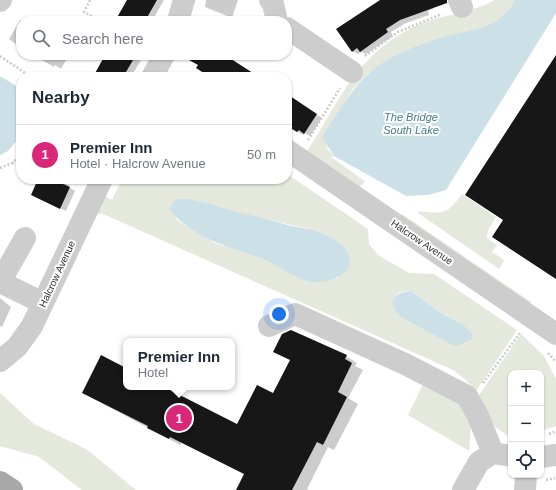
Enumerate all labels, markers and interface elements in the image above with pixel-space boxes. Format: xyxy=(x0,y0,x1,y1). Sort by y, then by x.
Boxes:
search box xyxy=(16,16,292,60)
icon: search xyxy=(30,27,52,49)
text: Search here xyxy=(62,30,144,47)
text: Nearby xyxy=(32,88,90,107)
water label: The Bridge South Lake xyxy=(383,111,439,136)
text: Premier Inn xyxy=(70,139,153,156)
text: 1 xyxy=(41,147,49,162)
text: 50 m xyxy=(247,147,276,162)
text: Hotel · Halcrow Avenue xyxy=(70,156,206,171)
street label: Halcrow Avenue xyxy=(389,217,455,267)
street label: Halcrow Avenue xyxy=(37,239,77,309)
your location xyxy=(269,304,289,324)
popup xyxy=(123,338,235,390)
text: Premier Inn xyxy=(138,348,220,365)
text: Hotel xyxy=(138,365,168,380)
map controls xyxy=(508,370,544,478)
button: + xyxy=(508,370,544,406)
pin: 1 xyxy=(166,403,192,433)
button: − xyxy=(508,406,544,442)
button: locate xyxy=(508,442,544,478)

